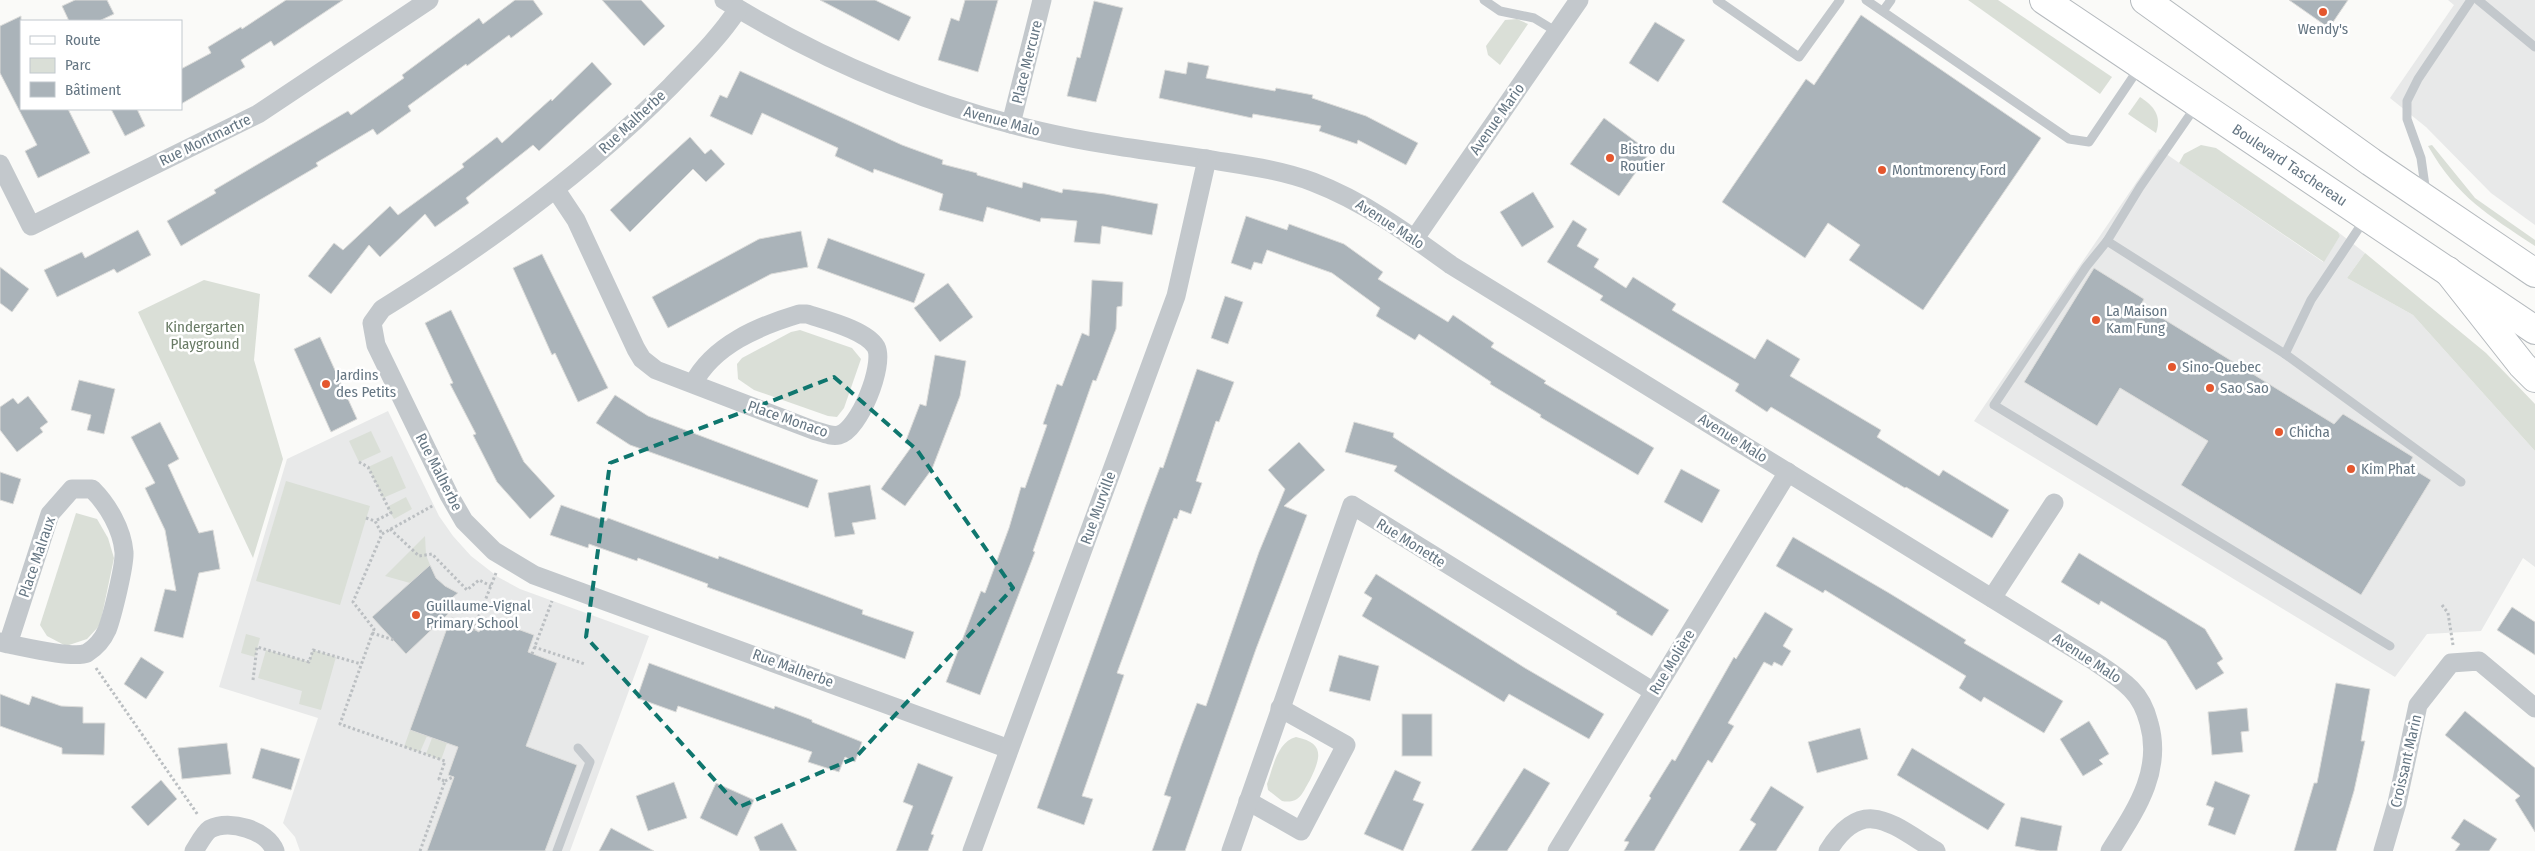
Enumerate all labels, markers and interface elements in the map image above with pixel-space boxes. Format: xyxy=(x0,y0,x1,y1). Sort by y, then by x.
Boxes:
marker: Wendy's xyxy=(2317,6,2329,18)
street label: Place Mercure xyxy=(1008,18,1046,106)
legend xyxy=(20,20,182,110)
place label: Wendy's xyxy=(2298,20,2348,38)
text: Route xyxy=(65,31,101,49)
text: Parc xyxy=(65,56,91,74)
street label: Avenue Mario xyxy=(1466,80,1528,158)
text: Bâtiment xyxy=(65,81,121,99)
street label: Rue Malherbe xyxy=(595,87,669,157)
street label: Avenue Malo xyxy=(962,102,1042,140)
street label: Rue Montmartre xyxy=(156,110,254,170)
street label: Boulevard Taschereau xyxy=(2229,120,2350,210)
place label: Bistro du Routier xyxy=(1620,140,1675,175)
marker: Bistro du Routier xyxy=(1604,152,1616,164)
place label: Montmorency Ford xyxy=(1892,161,2006,179)
marker: Montmorency Ford xyxy=(1876,164,1888,176)
street label: Avenue Malo xyxy=(1352,195,1428,253)
place label: La Maison Kam Fung xyxy=(2106,302,2167,337)
marker: La Maison Kam Fung xyxy=(2090,314,2102,326)
park label: Kindergarten Playground xyxy=(165,318,245,353)
place label: Sino-Quebec xyxy=(2182,358,2262,376)
marker: Sino-Quebec xyxy=(2166,361,2178,373)
place label: Jardins des Petits xyxy=(336,366,396,401)
marker: Jardins des Petits xyxy=(320,378,332,390)
place label: Sao Sao xyxy=(2220,379,2269,397)
marker: Sao Sao xyxy=(2204,382,2216,394)
street label: Place Monaco xyxy=(745,397,831,441)
street label: Avenue Malo xyxy=(1695,410,1771,466)
place label: Chicha xyxy=(2289,423,2330,441)
marker: Chicha xyxy=(2273,426,2285,438)
street label: Rue Malherbe xyxy=(412,430,466,514)
place label: Kim Phat xyxy=(2361,460,2416,478)
marker: Kim Phat xyxy=(2345,463,2357,475)
street label: Rue Murville xyxy=(1076,469,1120,547)
street label: Place Malraux xyxy=(15,514,59,600)
street label: Rue Monette xyxy=(1373,515,1449,571)
place label: Guillaume-Vignal Primary School xyxy=(426,597,531,632)
marker: Guillaume-Vignal Primary School xyxy=(410,609,422,621)
street label: Rue Molière xyxy=(1646,626,1698,698)
street label: Avenue Malo xyxy=(2049,629,2125,687)
street label: Rue Malherbe xyxy=(750,645,836,691)
street label: Croissant Marin xyxy=(2387,713,2425,809)

